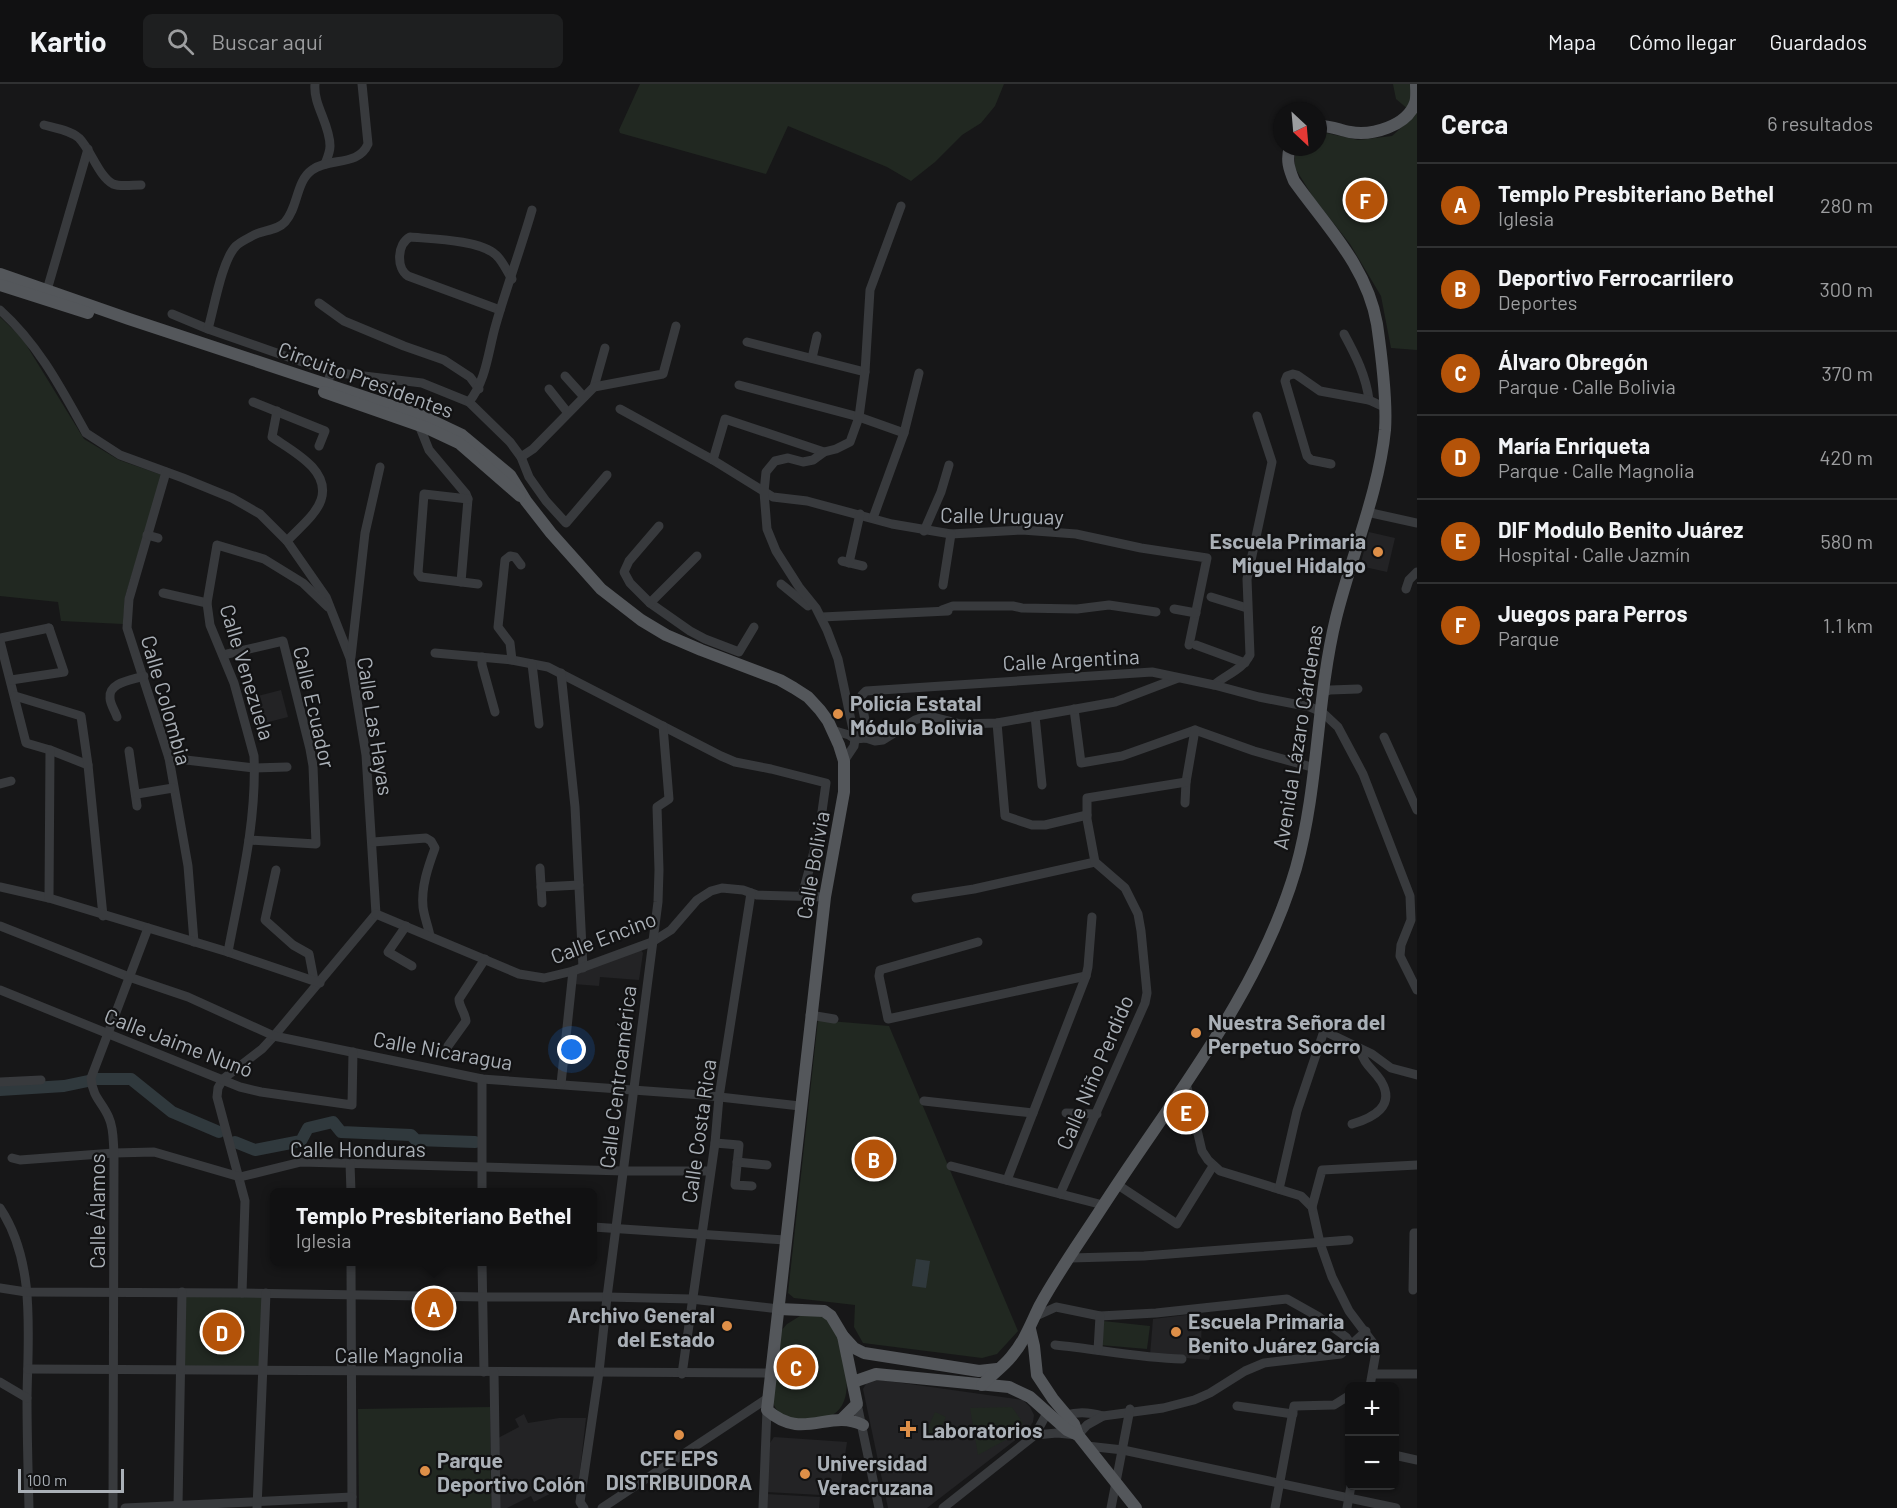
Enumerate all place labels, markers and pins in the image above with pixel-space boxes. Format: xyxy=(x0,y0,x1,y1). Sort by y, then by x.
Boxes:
pin: F xyxy=(1346,178,1384,222)
place label: Escuela Primaria Miguel Hidalgo xyxy=(1210,528,1366,577)
marker: Escuela Primaria Miguel Hidalgo xyxy=(1371,545,1385,559)
place label: Policía Estatal Módulo Bolivia xyxy=(850,690,983,739)
marker: Policía Estatal Módulo Bolivia xyxy=(831,707,845,721)
place label: Nuestra Señora del Perpetuo Socrro xyxy=(1208,1009,1385,1058)
marker: Nuestra Señora del Perpetuo Socrro xyxy=(1189,1026,1203,1040)
pin: E xyxy=(1166,1090,1206,1134)
pin: B xyxy=(854,1136,894,1182)
pin: A xyxy=(414,1286,454,1330)
place label: Archivo General del Estado xyxy=(568,1302,715,1351)
place label: Escuela Primaria Benito Juárez García xyxy=(1188,1308,1380,1357)
pin: D xyxy=(202,1310,242,1354)
marker: Archivo General del Estado xyxy=(720,1319,734,1333)
marker: Escuela Primaria Benito Juárez García xyxy=(1169,1325,1183,1339)
pin: C xyxy=(776,1344,816,1390)
place label: Laboratorios xyxy=(922,1417,1043,1442)
marker: Laboratorios xyxy=(899,1420,917,1438)
marker: CFE EPS DISTRIBUIDORA xyxy=(672,1428,686,1442)
place label: CFE EPS DISTRIBUIDORA xyxy=(606,1445,752,1494)
place label: Parque Deportivo Colón xyxy=(437,1447,585,1496)
place label: Universidad Veracruzana xyxy=(817,1450,933,1499)
marker: Parque Deportivo Colón xyxy=(418,1464,432,1478)
marker: Universidad Veracruzana xyxy=(798,1467,812,1481)

